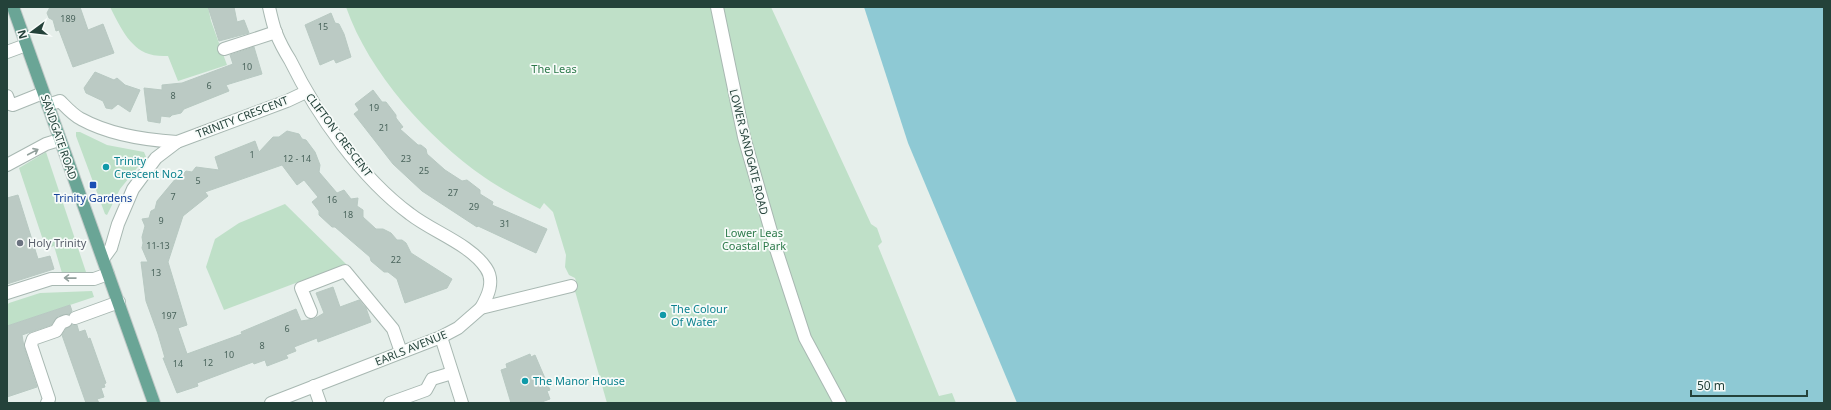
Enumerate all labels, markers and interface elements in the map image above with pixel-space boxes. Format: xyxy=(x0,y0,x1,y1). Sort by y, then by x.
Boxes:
north arrow xyxy=(12,12,52,52)
house number: 189 xyxy=(60,12,76,25)
house number: 15 xyxy=(318,20,328,33)
text: N xyxy=(13,28,30,41)
house number: 10 xyxy=(242,60,252,73)
park label: The Leas xyxy=(531,61,577,76)
house number: 6 xyxy=(206,79,212,92)
street label: LOWER SANDGATE ROAD xyxy=(727,87,772,216)
house number: 8 xyxy=(170,89,176,102)
street label: CLIFTON CRESCENT xyxy=(303,90,376,180)
street label: SANDGATE ROAD xyxy=(38,92,81,181)
street label: TRINITY CRESCENT xyxy=(194,92,290,141)
house number: 19 xyxy=(369,101,379,114)
house number: 21 xyxy=(379,121,389,134)
one-way arrow xyxy=(27,147,39,155)
house number: 1 xyxy=(249,148,255,161)
house number: 12 - 14 xyxy=(283,152,311,165)
house number: 23 xyxy=(401,152,411,165)
place label: Trinity Crescent No2 xyxy=(114,153,183,181)
marker: Trinity Crescent No2 xyxy=(101,162,111,172)
house number: 25 xyxy=(419,164,429,177)
house number: 5 xyxy=(195,174,201,187)
marker: Trinity Gardens xyxy=(88,180,98,190)
house number: 27 xyxy=(448,186,458,199)
place label: Trinity Gardens xyxy=(54,190,132,205)
house number: 7 xyxy=(170,190,176,203)
house number: 16 xyxy=(327,193,337,206)
house number: 29 xyxy=(469,200,479,213)
house number: 18 xyxy=(343,208,353,221)
house number: 9 xyxy=(158,214,164,227)
house number: 31 xyxy=(500,217,510,230)
park label: Lower Leas Coastal Park xyxy=(722,225,786,253)
place label: Holy Trinity xyxy=(28,235,87,250)
marker: Holy Trinity xyxy=(15,238,25,248)
house number: 11-13 xyxy=(146,239,170,252)
house number: 22 xyxy=(391,253,401,266)
house number: 13 xyxy=(151,266,161,279)
one-way arrow xyxy=(64,274,77,282)
place label: The Colour Of Water xyxy=(671,301,728,329)
house number: 197 xyxy=(161,309,177,322)
marker: The Colour Of Water xyxy=(658,310,668,320)
house number: 6 xyxy=(284,322,290,335)
street label: EARLS AVENUE xyxy=(373,326,449,369)
house number: 8 xyxy=(259,339,265,352)
house number: 10 xyxy=(224,348,234,361)
house number: 12 xyxy=(203,356,213,369)
house number: 14 xyxy=(173,357,183,370)
scale bar xyxy=(1691,372,1807,398)
place label: The Manor House xyxy=(533,373,625,388)
marker: The Manor House xyxy=(520,376,530,386)
text: 50 m xyxy=(1697,377,1725,394)

